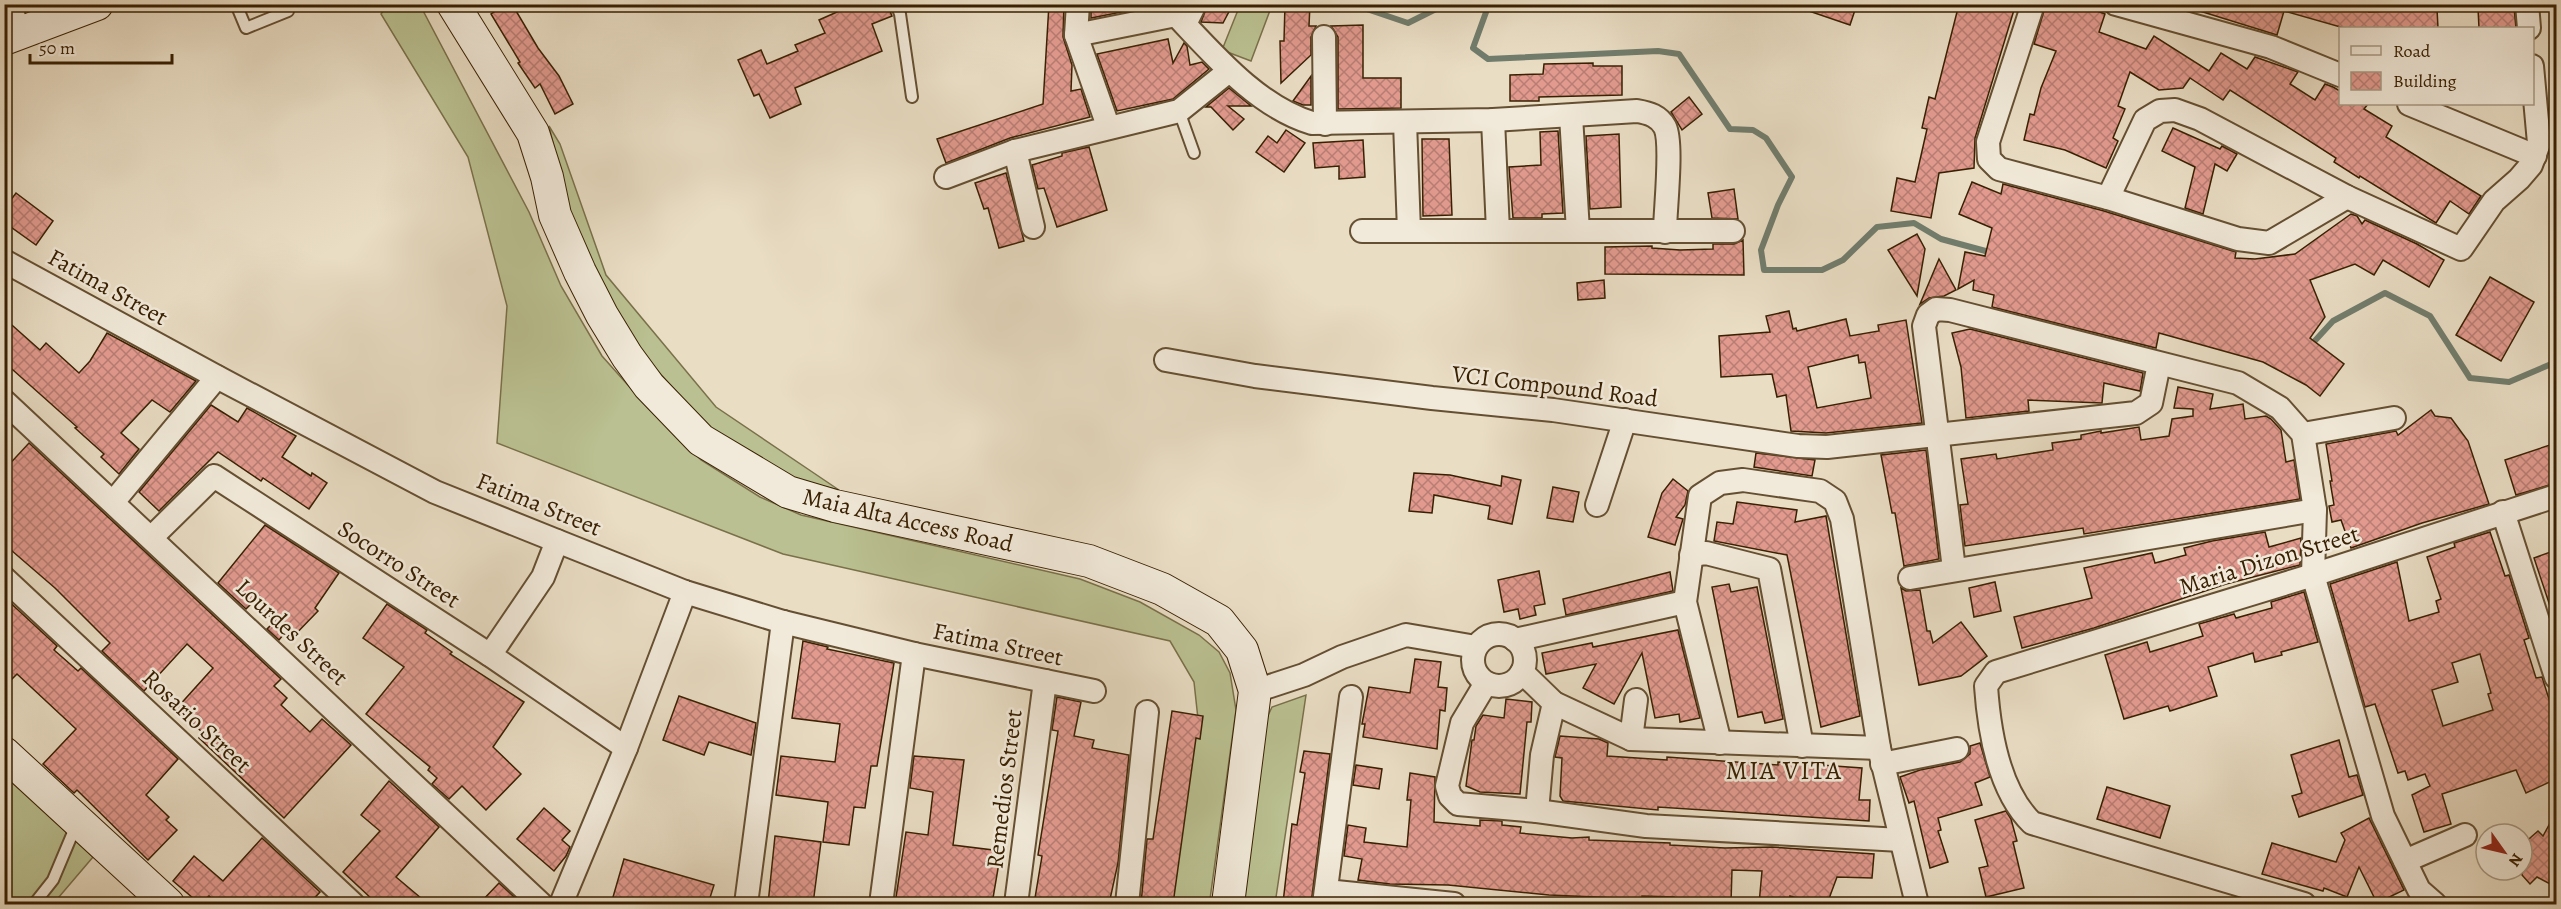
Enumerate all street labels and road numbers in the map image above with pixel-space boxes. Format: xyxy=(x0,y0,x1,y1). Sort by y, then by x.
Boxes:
street label: Fatima Street xyxy=(42,241,174,333)
street label: VCI Compound Road xyxy=(1449,357,1660,415)
street label: Fatima Street xyxy=(472,464,606,544)
street label: Maia Alta Access Road xyxy=(800,480,1017,560)
street label: Socorro Street xyxy=(332,513,466,616)
street label: Maria Dizon Street xyxy=(2175,517,2363,603)
street label: Lourdes Street xyxy=(229,571,355,693)
street label: Fatima Street xyxy=(930,615,1066,673)
street label: Rosario Street xyxy=(135,662,259,780)
street label: Remedios Street xyxy=(978,707,1030,871)

